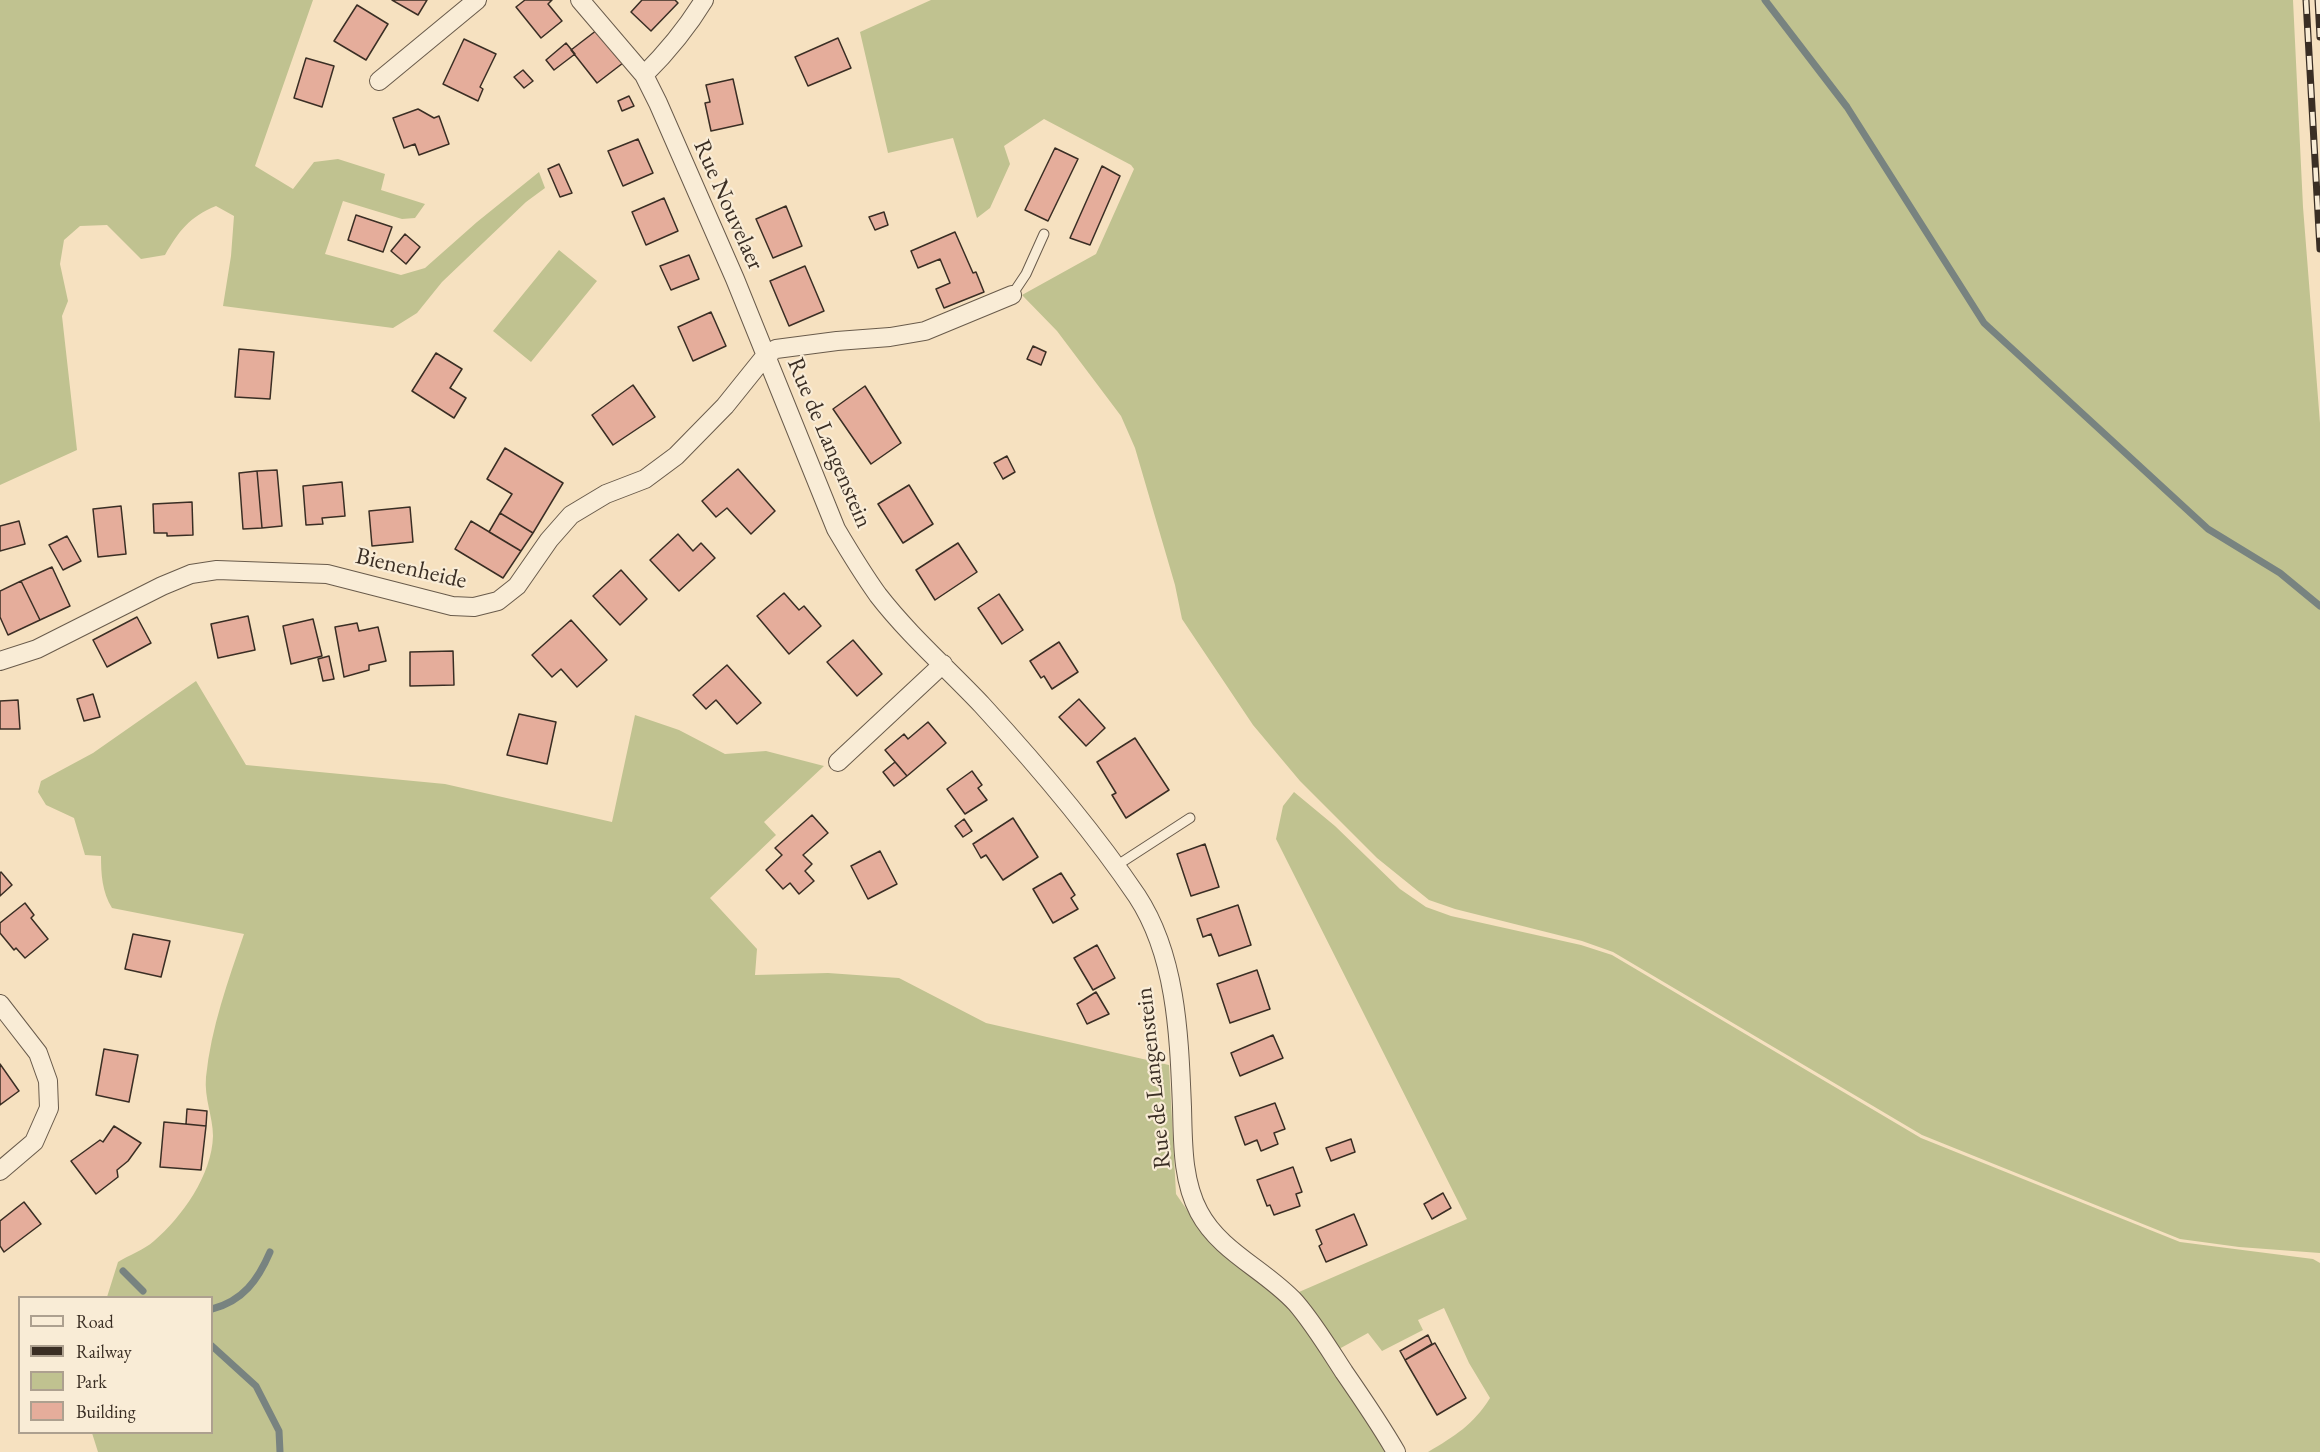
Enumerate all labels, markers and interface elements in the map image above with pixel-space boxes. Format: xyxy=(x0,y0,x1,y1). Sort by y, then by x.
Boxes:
street label: Rue Nouvelaer xyxy=(686,135,770,275)
street label: Rue de Langenstein xyxy=(780,354,878,532)
street label: Bienenheide xyxy=(353,542,469,596)
street label: Rue de Langenstein xyxy=(1130,986,1178,1170)
legend xyxy=(18,1296,213,1434)
text: Road xyxy=(76,1310,114,1333)
text: Railway xyxy=(76,1340,132,1363)
text: Park xyxy=(76,1370,107,1393)
text: Building xyxy=(76,1400,136,1423)

